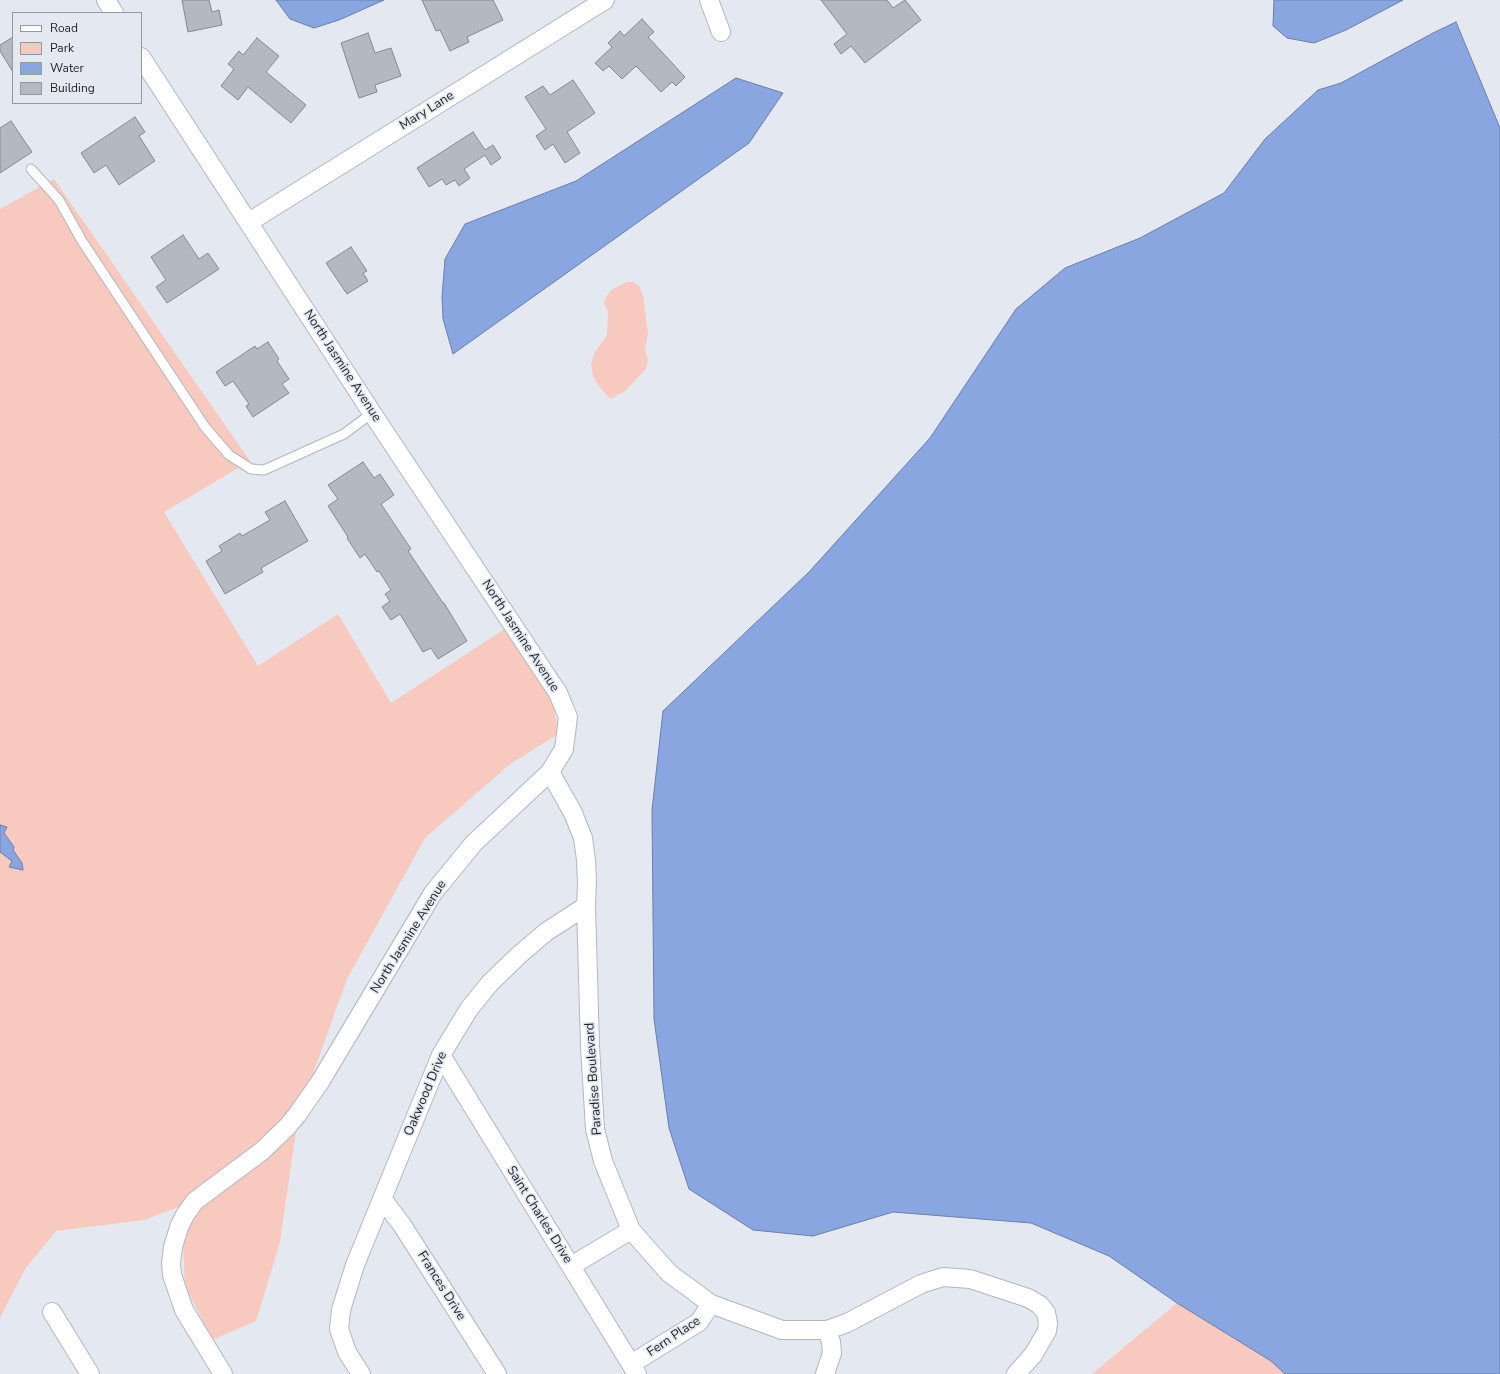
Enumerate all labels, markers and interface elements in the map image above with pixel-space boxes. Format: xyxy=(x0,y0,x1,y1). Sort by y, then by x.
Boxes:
legend xyxy=(12,12,142,104)
text: Road xyxy=(50,20,78,36)
text: Park xyxy=(50,40,74,56)
text: Water xyxy=(50,60,84,76)
text: Building xyxy=(50,80,95,96)
street label: Mary Lane xyxy=(397,88,457,134)
street label: North Jasmine Avenue xyxy=(300,307,384,425)
street label: North Jasmine Avenue xyxy=(478,577,562,695)
street label: North Jasmine Avenue xyxy=(368,878,450,996)
street label: Paradise Boulevard xyxy=(582,1022,606,1136)
street label: Oakwood Drive xyxy=(401,1049,451,1139)
street label: Saint Charles Drive xyxy=(503,1163,575,1267)
street label: Frances Drive xyxy=(413,1248,469,1324)
street label: Fern Place xyxy=(644,1313,704,1361)

